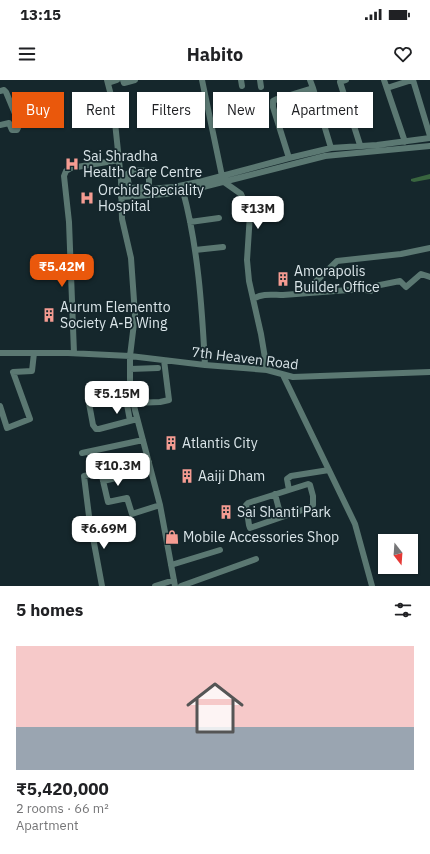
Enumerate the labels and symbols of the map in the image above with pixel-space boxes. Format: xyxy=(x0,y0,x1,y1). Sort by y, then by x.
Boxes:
place label: Sai Shradha Health Care Centre xyxy=(83,147,203,181)
hospital icon: Sai Shradha Health Care Centre xyxy=(64,156,80,172)
place label: Orchid Speciality Hospital xyxy=(98,181,204,215)
hospital icon: Orchid Speciality Hospital xyxy=(79,190,95,206)
pin: ₹13M xyxy=(234,196,282,230)
pin: ₹5.42M xyxy=(29,254,95,288)
place label: Amorapolis Builder Office xyxy=(294,262,380,296)
building icon: Amorapolis Builder Office xyxy=(275,271,291,287)
place label: Aurum Elementto Society A-B Wing xyxy=(60,298,171,332)
building icon: Aurum Elementto Society A-B Wing xyxy=(41,307,57,323)
street label: 7th Heaven Road xyxy=(191,343,299,373)
pin: ₹5.15M xyxy=(84,381,150,415)
place label: Atlantis City xyxy=(182,434,258,452)
building icon: Atlantis City xyxy=(163,435,179,451)
pin: ₹10.3M xyxy=(85,453,151,487)
place label: Aaiji Dham xyxy=(198,467,265,485)
building icon: Aaiji Dham xyxy=(179,468,195,484)
place label: Sai Shanti Park xyxy=(237,503,332,521)
building icon: Sai Shanti Park xyxy=(218,504,234,520)
pin: ₹6.69M xyxy=(71,516,137,550)
place label: Mobile Accessories Shop xyxy=(183,528,339,546)
shop icon: Mobile Accessories Shop xyxy=(164,529,180,545)
north arrow xyxy=(378,534,418,574)

